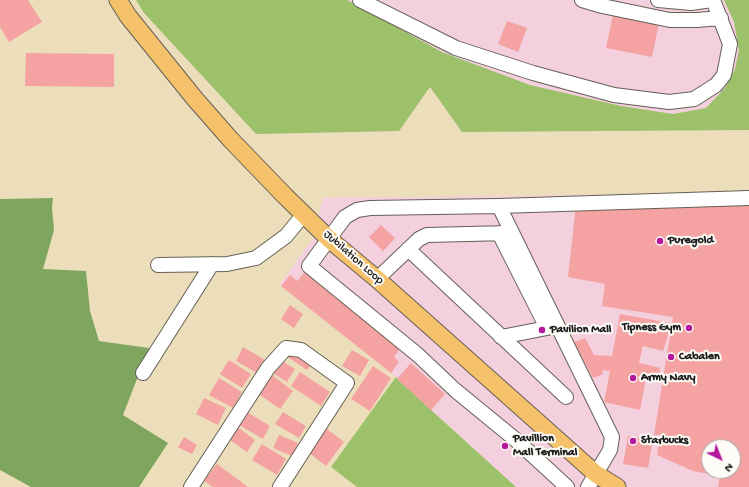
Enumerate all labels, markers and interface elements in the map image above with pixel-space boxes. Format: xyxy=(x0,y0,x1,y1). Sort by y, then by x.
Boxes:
street label: Jubilation Loop xyxy=(320,228,386,288)
place label: Puregold xyxy=(668,234,713,248)
marker: Puregold xyxy=(655,236,665,246)
place label: Tipness Gym xyxy=(622,321,681,335)
place label: Pavilion Mall xyxy=(550,323,611,337)
marker: Tipness Gym xyxy=(684,323,694,333)
marker: Pavilion Mall xyxy=(537,325,547,335)
place label: Cabalen xyxy=(679,350,720,364)
marker: Cabalen xyxy=(666,352,676,362)
place label: Army Navy xyxy=(641,371,695,385)
marker: Army Navy xyxy=(628,373,638,383)
place label: Pavillion Mall Terminal xyxy=(513,432,577,460)
place label: Starbucks xyxy=(641,434,688,448)
marker: Starbucks xyxy=(628,436,638,446)
north arrow xyxy=(701,439,741,479)
marker: Pavillion Mall Terminal xyxy=(500,441,510,451)
text: N xyxy=(722,460,735,474)

